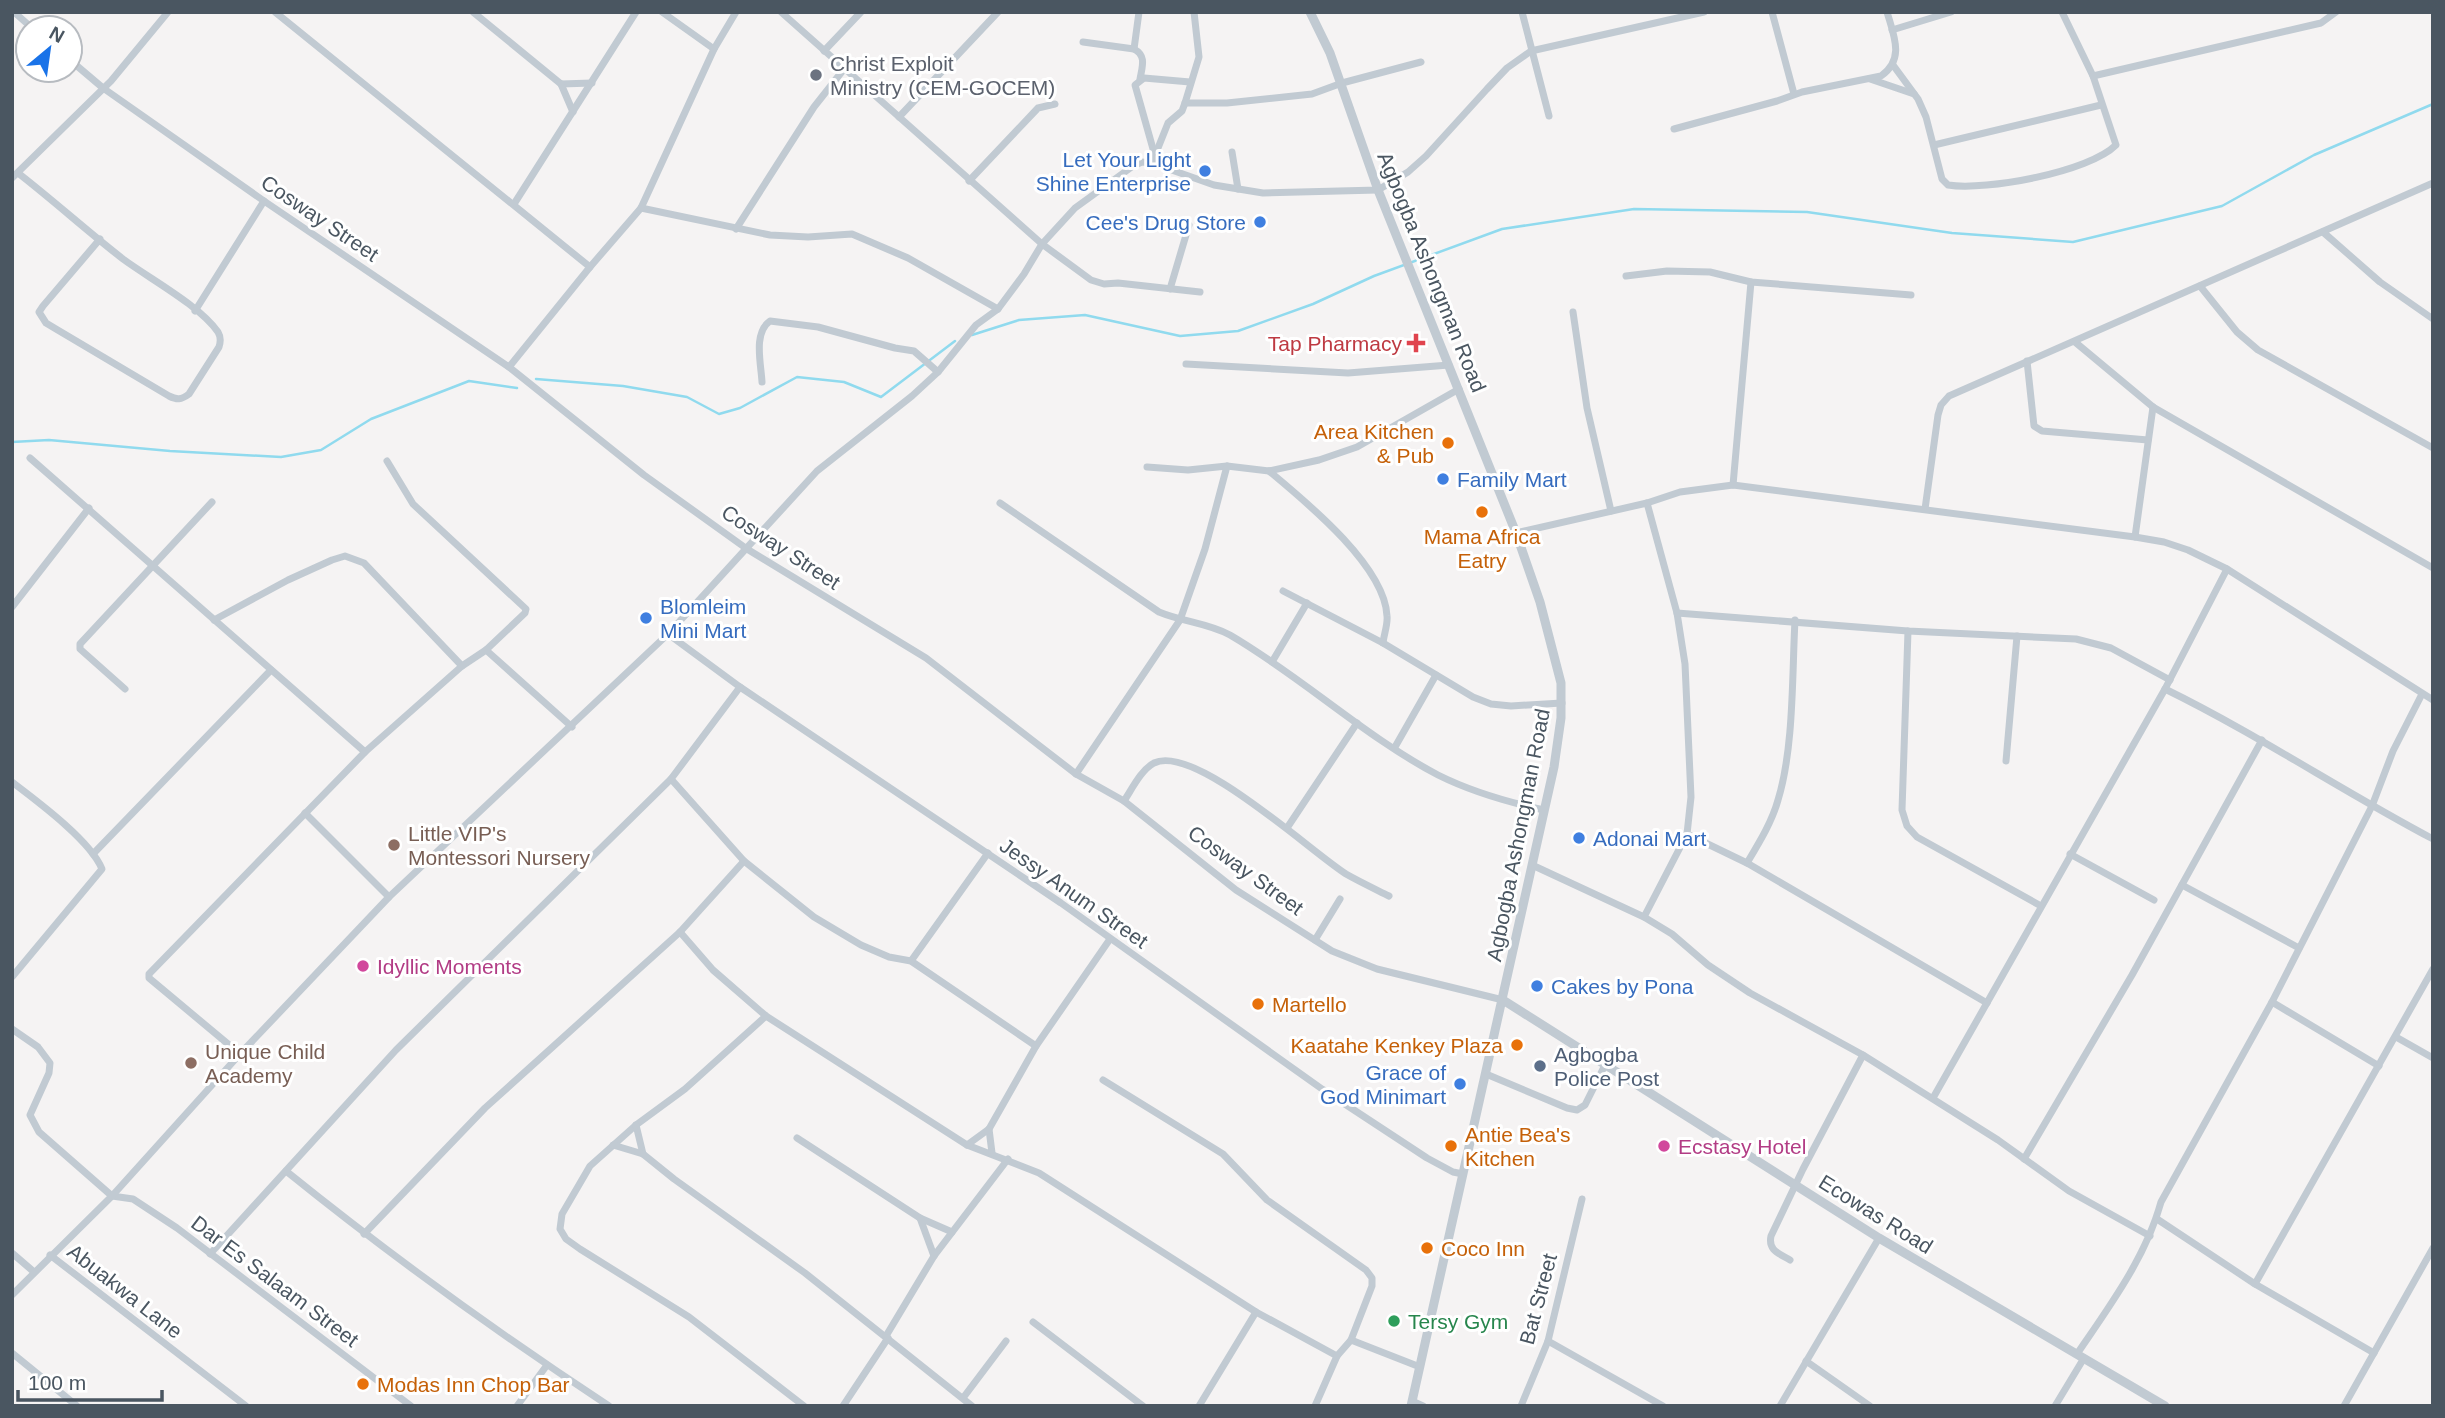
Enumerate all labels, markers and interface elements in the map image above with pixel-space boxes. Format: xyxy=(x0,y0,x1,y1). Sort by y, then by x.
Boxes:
north arrow xyxy=(14,14,84,84)
text: N xyxy=(46,22,68,47)
place label: Christ Exploit Ministry (CEM-GOCEM) xyxy=(830,52,1055,99)
marker: Christ Exploit Ministry (CEM-GOCEM) xyxy=(808,67,824,83)
place label: Let Your Light Shine Enterprise xyxy=(1036,148,1191,195)
street label: Agbogba Ashongman Road xyxy=(1373,149,1491,395)
marker: Let Your Light Shine Enterprise xyxy=(1197,163,1213,179)
street label: Cosway Street xyxy=(257,170,383,266)
place label: Cee's Drug Store xyxy=(1086,211,1246,234)
marker: Cee's Drug Store xyxy=(1252,214,1268,230)
place label: Tap Pharmacy xyxy=(1268,332,1402,355)
marker: Tap Pharmacy xyxy=(1408,335,1424,351)
place label: Area Kitchen & Pub xyxy=(1314,420,1434,467)
marker: Area Kitchen & Pub xyxy=(1440,435,1456,451)
place label: Family Mart xyxy=(1457,468,1567,491)
marker: Family Mart xyxy=(1435,471,1451,487)
street label: Cosway Street xyxy=(717,500,845,594)
marker: Mama Africa Eatry xyxy=(1474,504,1490,520)
place label: Mama Africa Eatry xyxy=(1424,525,1541,572)
place label: Blomleim Mini Mart xyxy=(660,595,747,642)
marker: Blomleim Mini Mart xyxy=(638,610,654,626)
street label: Agbogba Ashongman Road xyxy=(1482,707,1554,963)
street label: Cosway Street xyxy=(1184,821,1308,920)
place label: Little VIP's Montessori Nursery xyxy=(408,822,591,869)
place label: Adonai Mart xyxy=(1593,827,1706,850)
marker: Adonai Mart xyxy=(1571,830,1587,846)
street label: Jessy Anum Street xyxy=(996,833,1152,953)
marker: Little VIP's Montessori Nursery xyxy=(386,837,402,853)
place label: Idyllic Moments xyxy=(377,955,522,978)
marker: Idyllic Moments xyxy=(355,958,371,974)
place label: Cakes by Pona xyxy=(1551,975,1694,998)
marker: Cakes by Pona xyxy=(1529,978,1545,994)
place label: Martello xyxy=(1272,993,1347,1016)
marker: Martello xyxy=(1250,996,1266,1012)
place label: Kaatahe Kenkey Plaza xyxy=(1291,1034,1503,1057)
marker: Kaatahe Kenkey Plaza xyxy=(1509,1037,1525,1053)
place label: Unique Child Academy xyxy=(205,1040,325,1087)
place label: Agbogba Police Post xyxy=(1554,1043,1659,1090)
marker: Unique Child Academy xyxy=(183,1055,199,1071)
marker: Agbogba Police Post xyxy=(1532,1058,1548,1074)
place label: Grace of God Minimart xyxy=(1320,1061,1446,1108)
marker: Grace of God Minimart xyxy=(1452,1076,1468,1092)
place label: Antie Bea's Kitchen xyxy=(1465,1123,1571,1170)
place label: Ecstasy Hotel xyxy=(1678,1135,1806,1158)
marker: Antie Bea's Kitchen xyxy=(1443,1138,1459,1154)
marker: Ecstasy Hotel xyxy=(1656,1138,1672,1154)
street label: Ecowas Road xyxy=(1815,1170,1937,1258)
street label: Dar Es Salaam Street xyxy=(187,1211,363,1351)
place label: Coco Inn xyxy=(1441,1237,1525,1260)
street label: Abuakwa Lane xyxy=(63,1239,187,1343)
marker: Coco Inn xyxy=(1419,1240,1435,1256)
street label: Bat Street xyxy=(1515,1251,1561,1347)
place label: Tersy Gym xyxy=(1408,1310,1508,1333)
marker: Tersy Gym xyxy=(1386,1313,1402,1329)
scale bar xyxy=(18,1358,161,1402)
text: 100 m xyxy=(28,1371,86,1394)
place label: Modas Inn Chop Bar xyxy=(377,1373,570,1396)
marker: Modas Inn Chop Bar xyxy=(355,1376,371,1392)

